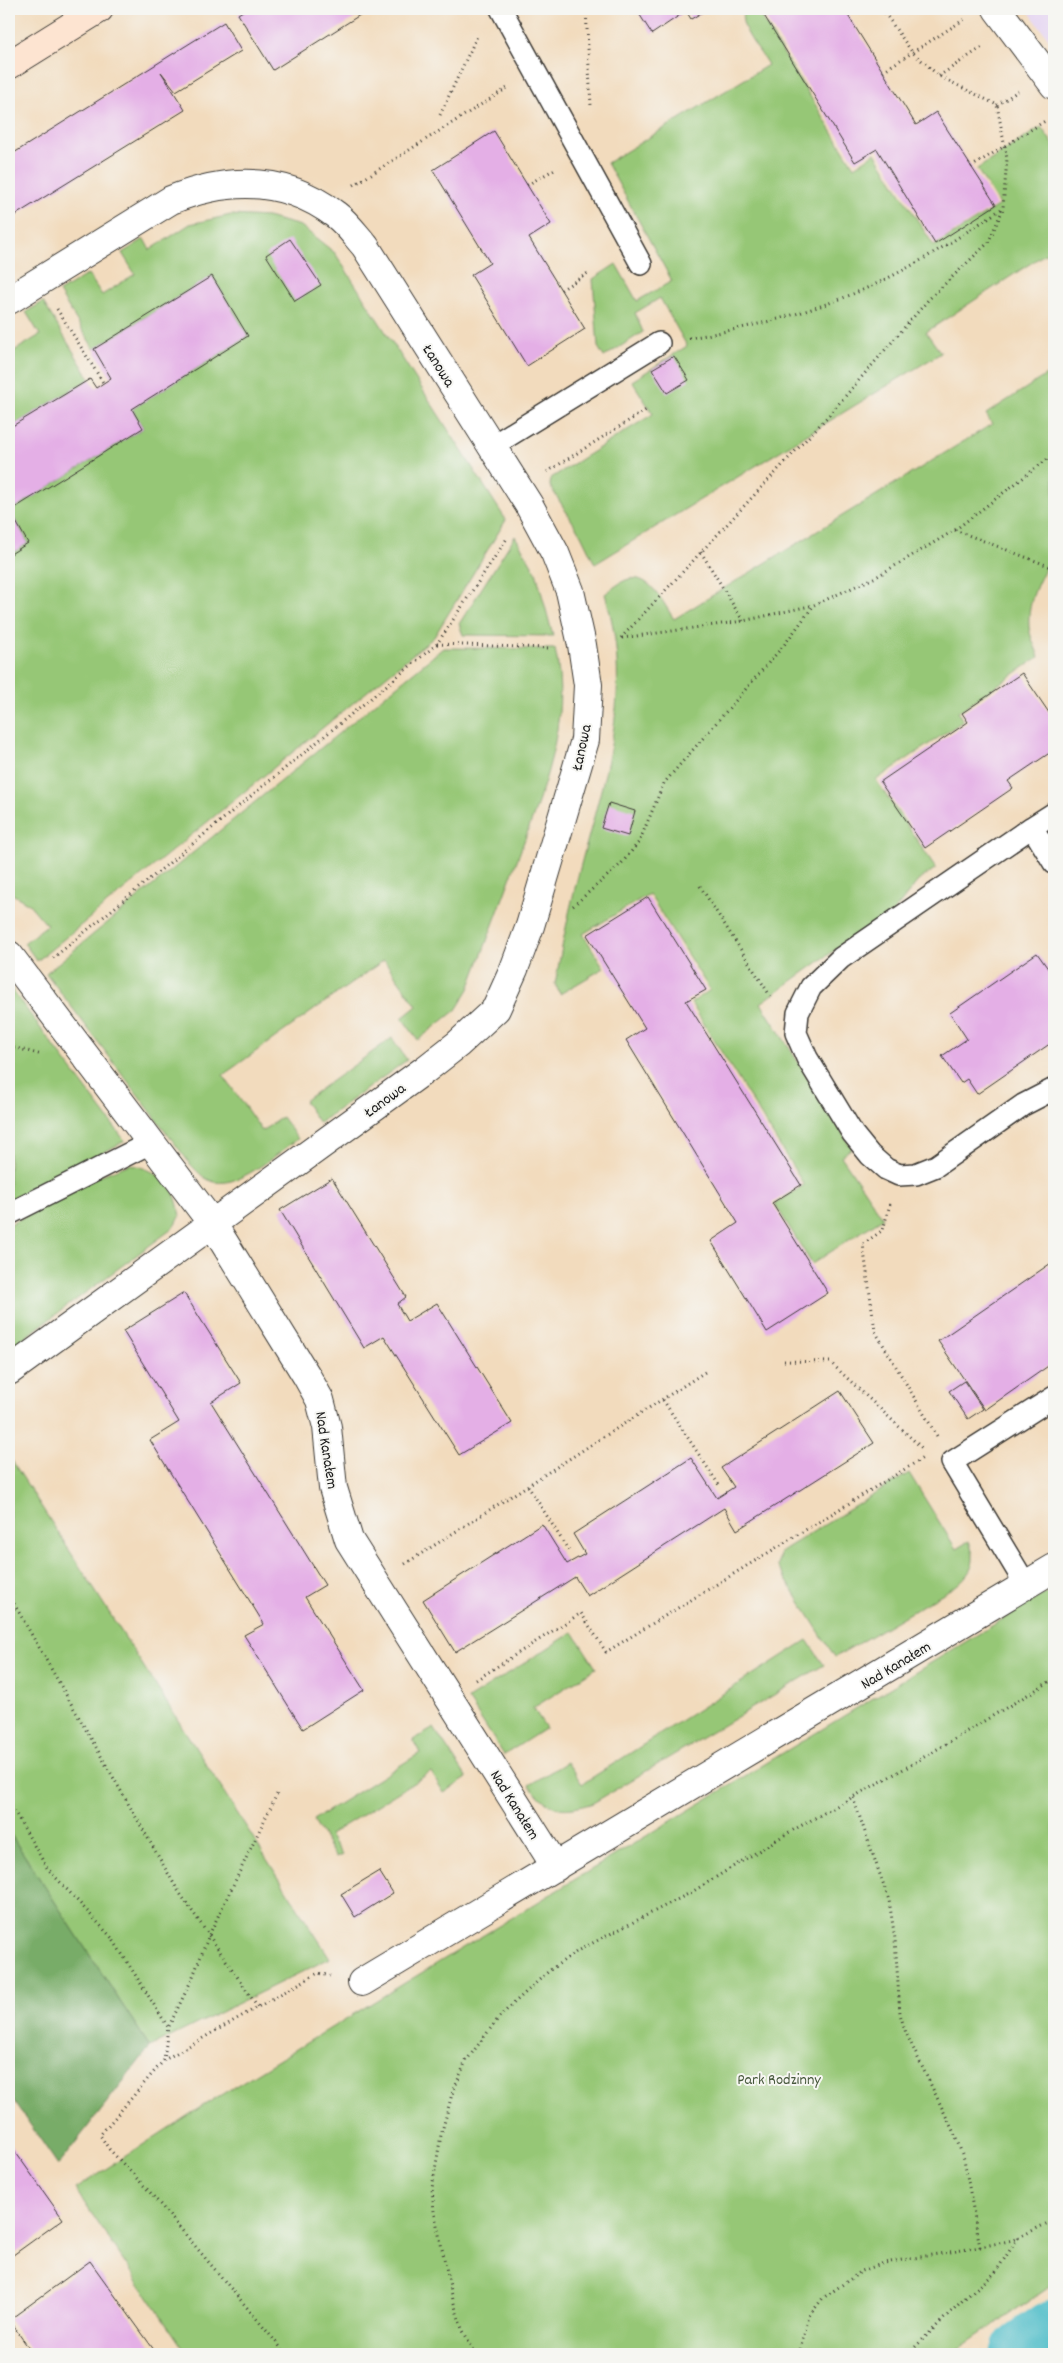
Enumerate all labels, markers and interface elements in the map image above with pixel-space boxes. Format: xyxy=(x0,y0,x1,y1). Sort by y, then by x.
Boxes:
street label: Łanowa xyxy=(415,340,460,393)
street label: Łanowa xyxy=(566,722,599,774)
street label: Łanowa xyxy=(359,1078,411,1125)
street label: Nad Kanałem xyxy=(308,1410,343,1491)
street label: Nad Kanałem xyxy=(857,1636,936,1696)
street label: Nad Kanałem xyxy=(483,1766,544,1845)
park label: Park Rodzinny xyxy=(737,2069,821,2092)

